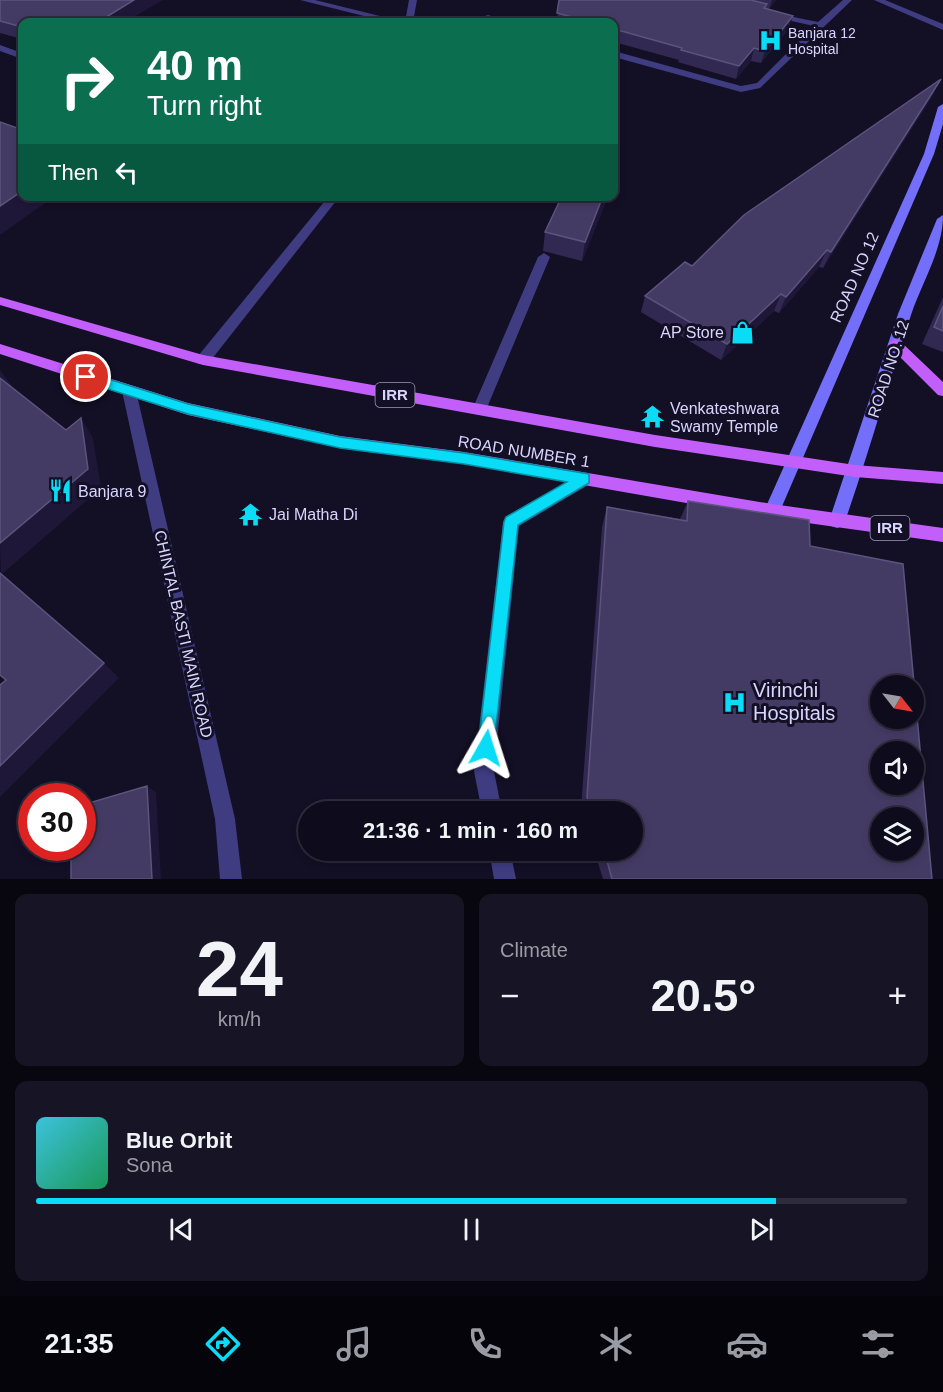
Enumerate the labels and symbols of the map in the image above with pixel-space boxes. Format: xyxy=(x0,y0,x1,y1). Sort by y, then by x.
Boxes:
place label: Banjara 12 Hospital xyxy=(788,25,856,57)
hospital icon: Banjara 12 Hospital xyxy=(757,28,783,54)
street label: ROAD NO 12 xyxy=(827,229,882,325)
street label: ROAD NO. 12 xyxy=(865,318,912,420)
shop icon: AP Store xyxy=(729,319,755,345)
place label: AP Store xyxy=(660,324,724,341)
pin xyxy=(60,351,111,402)
road number: IRR xyxy=(376,383,414,407)
place label: Venkateshwara Swamy Temple xyxy=(670,400,780,435)
temple icon: Venkateshwara Swamy Temple xyxy=(639,404,665,430)
street label: ROAD NUMBER 1 xyxy=(457,433,591,470)
restaurant icon: Banjara 9 xyxy=(47,478,73,504)
place label: Banjara 9 xyxy=(78,483,147,500)
temple icon: Jai Matha Di xyxy=(238,501,264,527)
place label: Jai Matha Di xyxy=(269,506,358,523)
road number: IRR xyxy=(870,516,910,540)
street label: CHINTAL BASTI MAIN ROAD xyxy=(151,529,216,740)
north arrow xyxy=(870,675,924,729)
place label: Virinchi Hospitals xyxy=(753,679,835,724)
hospital icon: Virinchi Hospitals xyxy=(722,689,748,715)
position arrow xyxy=(454,716,518,780)
speed limit sign: 30 xyxy=(18,783,96,861)

